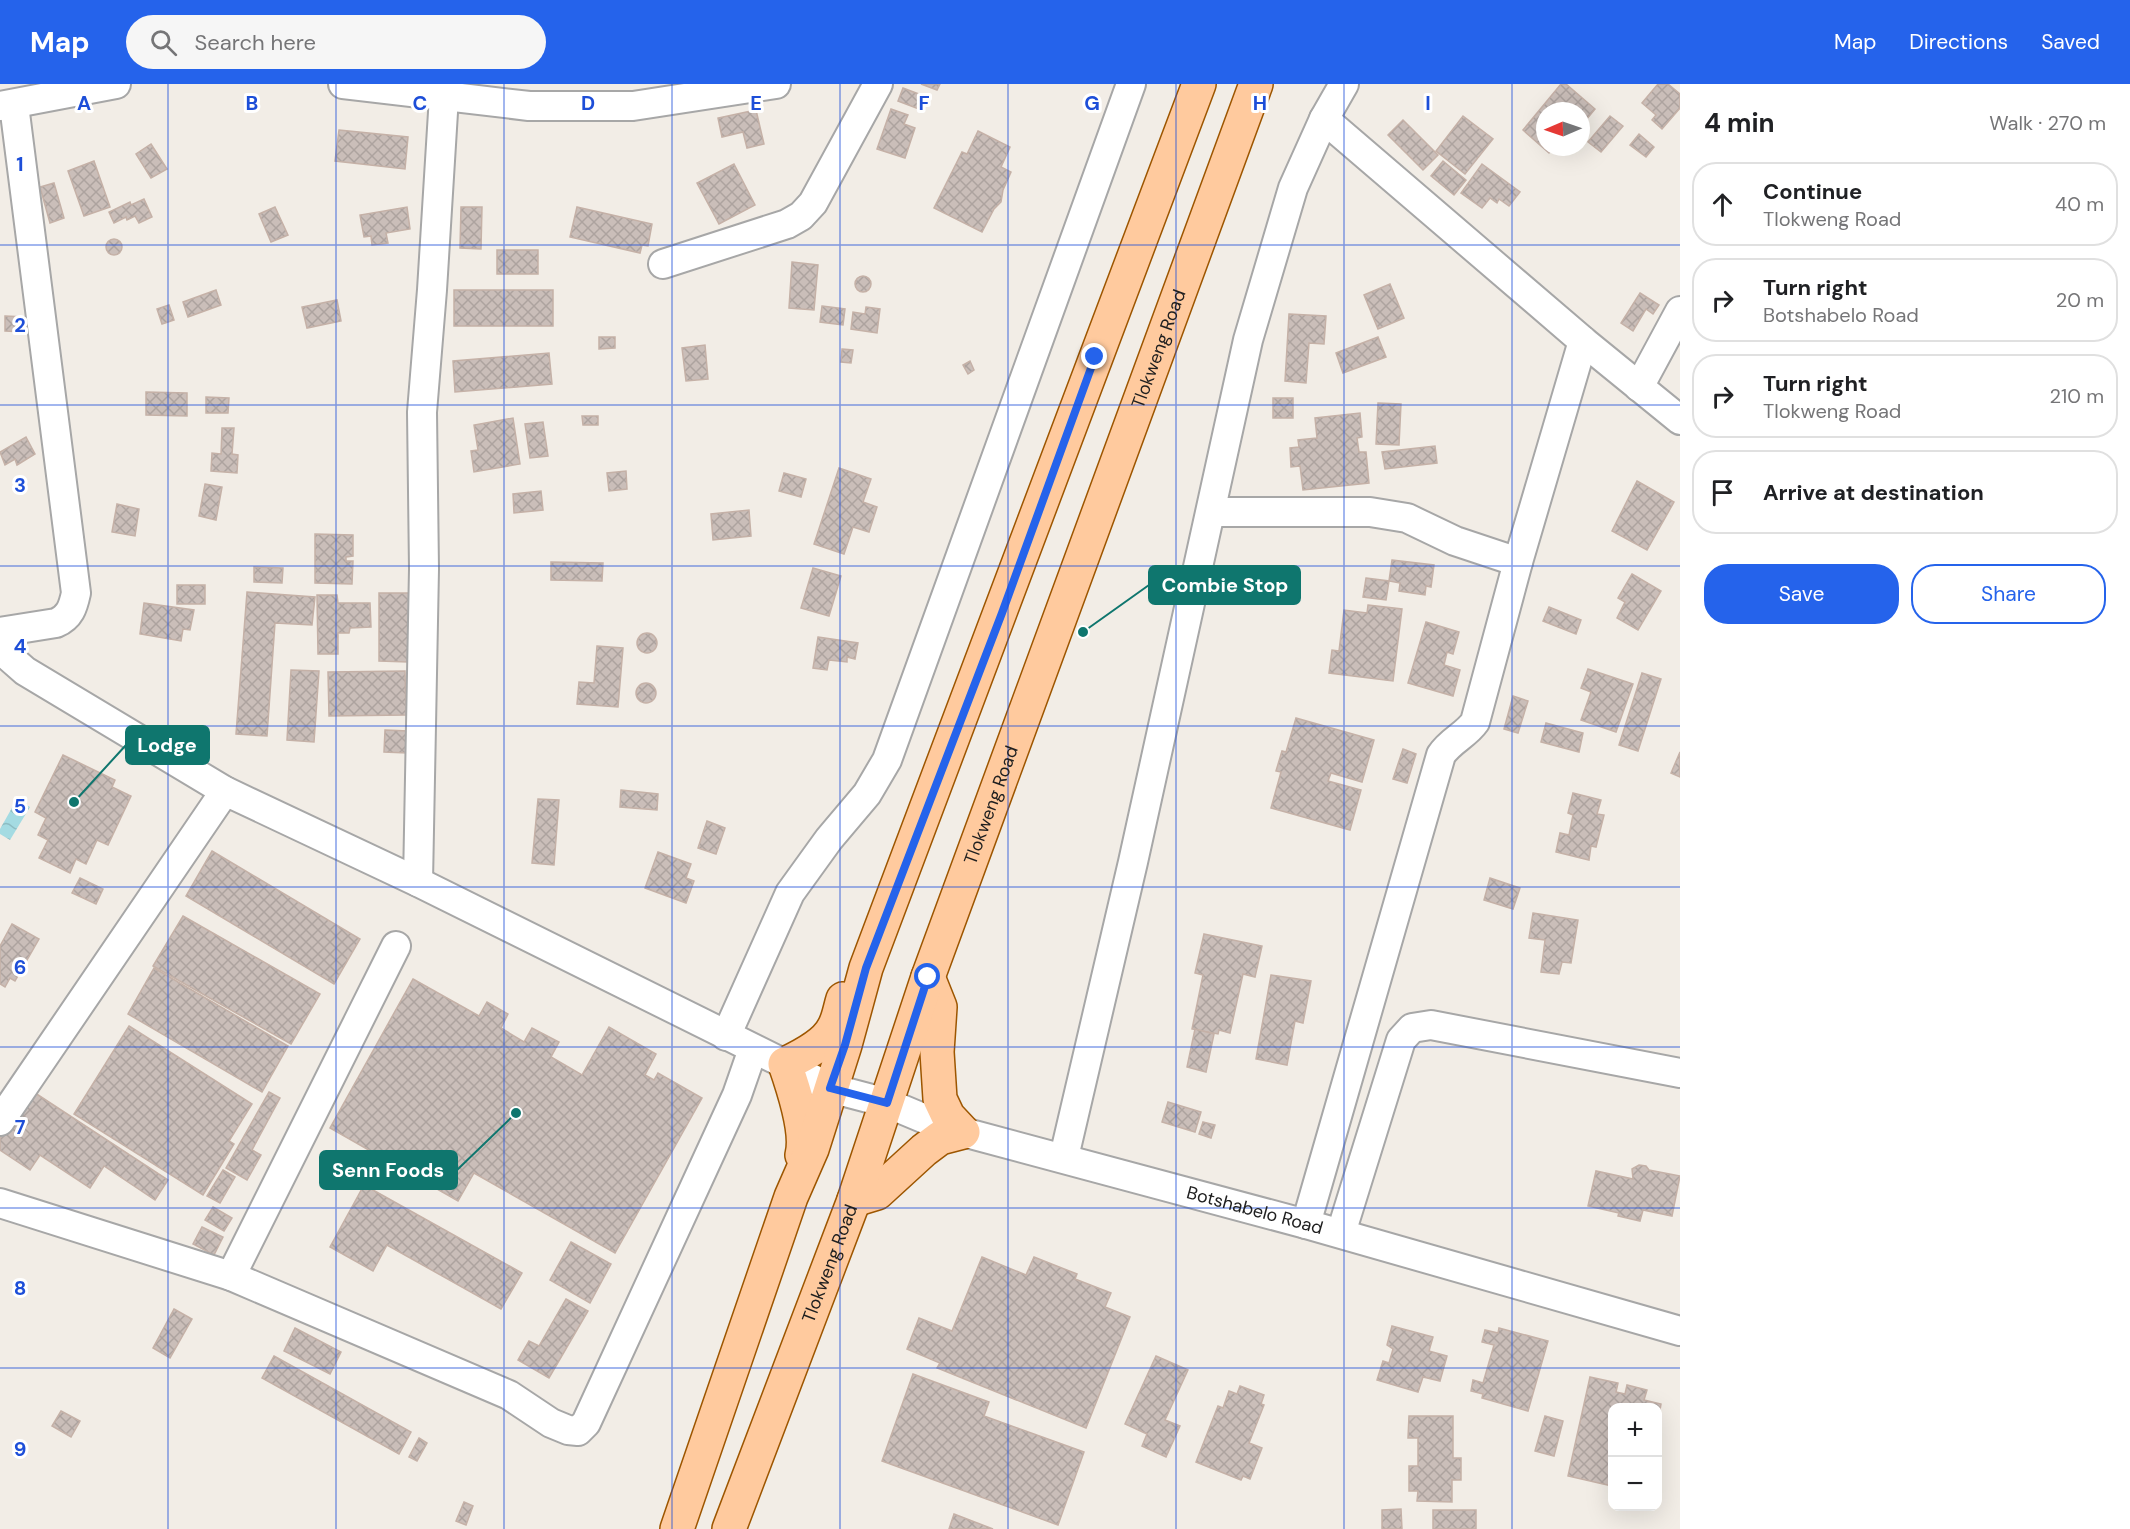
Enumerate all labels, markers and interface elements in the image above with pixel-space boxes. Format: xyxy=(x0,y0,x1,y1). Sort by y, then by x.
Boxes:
search box xyxy=(126,15,546,69)
text: Map xyxy=(30,24,90,61)
icon: search xyxy=(147,26,180,59)
text: Search here xyxy=(195,28,316,57)
text: Map xyxy=(1834,28,1876,56)
text: Directions xyxy=(1909,28,2008,56)
text: Saved xyxy=(2041,28,2100,56)
text: A xyxy=(77,90,91,116)
text: B xyxy=(246,90,258,116)
text: C xyxy=(413,90,427,116)
text: D xyxy=(581,90,595,116)
text: E xyxy=(750,90,762,116)
text: F xyxy=(918,90,930,116)
text: G xyxy=(1084,90,1100,116)
text: H xyxy=(1253,90,1267,116)
text: I xyxy=(1425,90,1431,116)
north arrow xyxy=(1536,102,1590,156)
text: 4 min xyxy=(1704,106,1775,140)
text: Walk · 270 m xyxy=(1989,110,2106,136)
text: 1 xyxy=(16,151,24,177)
text: Continue xyxy=(1763,177,1862,206)
icon: ahead xyxy=(1706,188,1739,221)
text: 40 m xyxy=(2055,191,2104,217)
text: Tlokweng Road xyxy=(1763,206,1901,232)
text: Turn right xyxy=(1763,273,1868,302)
icon: right xyxy=(1706,284,1739,317)
street label: Tlokweng Road xyxy=(1126,286,1191,412)
text: 20 m xyxy=(2056,287,2104,313)
text: Botshabelo Road xyxy=(1763,302,1919,328)
text: 2 xyxy=(14,312,26,338)
route end xyxy=(1081,343,1107,369)
text: Turn right xyxy=(1763,369,1868,398)
icon: right xyxy=(1706,380,1739,413)
text: 210 m xyxy=(2049,383,2104,409)
text: Tlokweng Road xyxy=(1763,398,1901,424)
text: 3 xyxy=(14,472,26,498)
icon: arrive xyxy=(1706,476,1739,509)
text: Arrive at destination xyxy=(1763,478,1984,507)
button: Save xyxy=(1704,564,1899,624)
button: Share xyxy=(1911,564,2106,624)
callout: Combie Stop xyxy=(1149,566,1300,604)
text: Combie Stop xyxy=(1162,572,1288,598)
text: 4 xyxy=(14,633,27,659)
callout: Lodge xyxy=(126,726,209,764)
text: Lodge xyxy=(137,732,197,758)
street label: Tlokweng Road xyxy=(958,742,1024,868)
text: 5 xyxy=(14,793,26,819)
text: 6 xyxy=(14,954,26,980)
route start xyxy=(914,963,940,989)
text: 7 xyxy=(15,1114,26,1140)
callout: Senn Foods xyxy=(320,1151,457,1189)
text: Senn Foods xyxy=(332,1157,444,1183)
street label: Botshabelo Road xyxy=(1184,1180,1326,1240)
street label: Tlokweng Road xyxy=(797,1201,863,1326)
text: 8 xyxy=(14,1275,26,1301)
map controls xyxy=(1608,1403,1662,1511)
button: + xyxy=(1608,1403,1662,1457)
text: 9 xyxy=(14,1436,26,1462)
button: − xyxy=(1608,1457,1662,1511)

